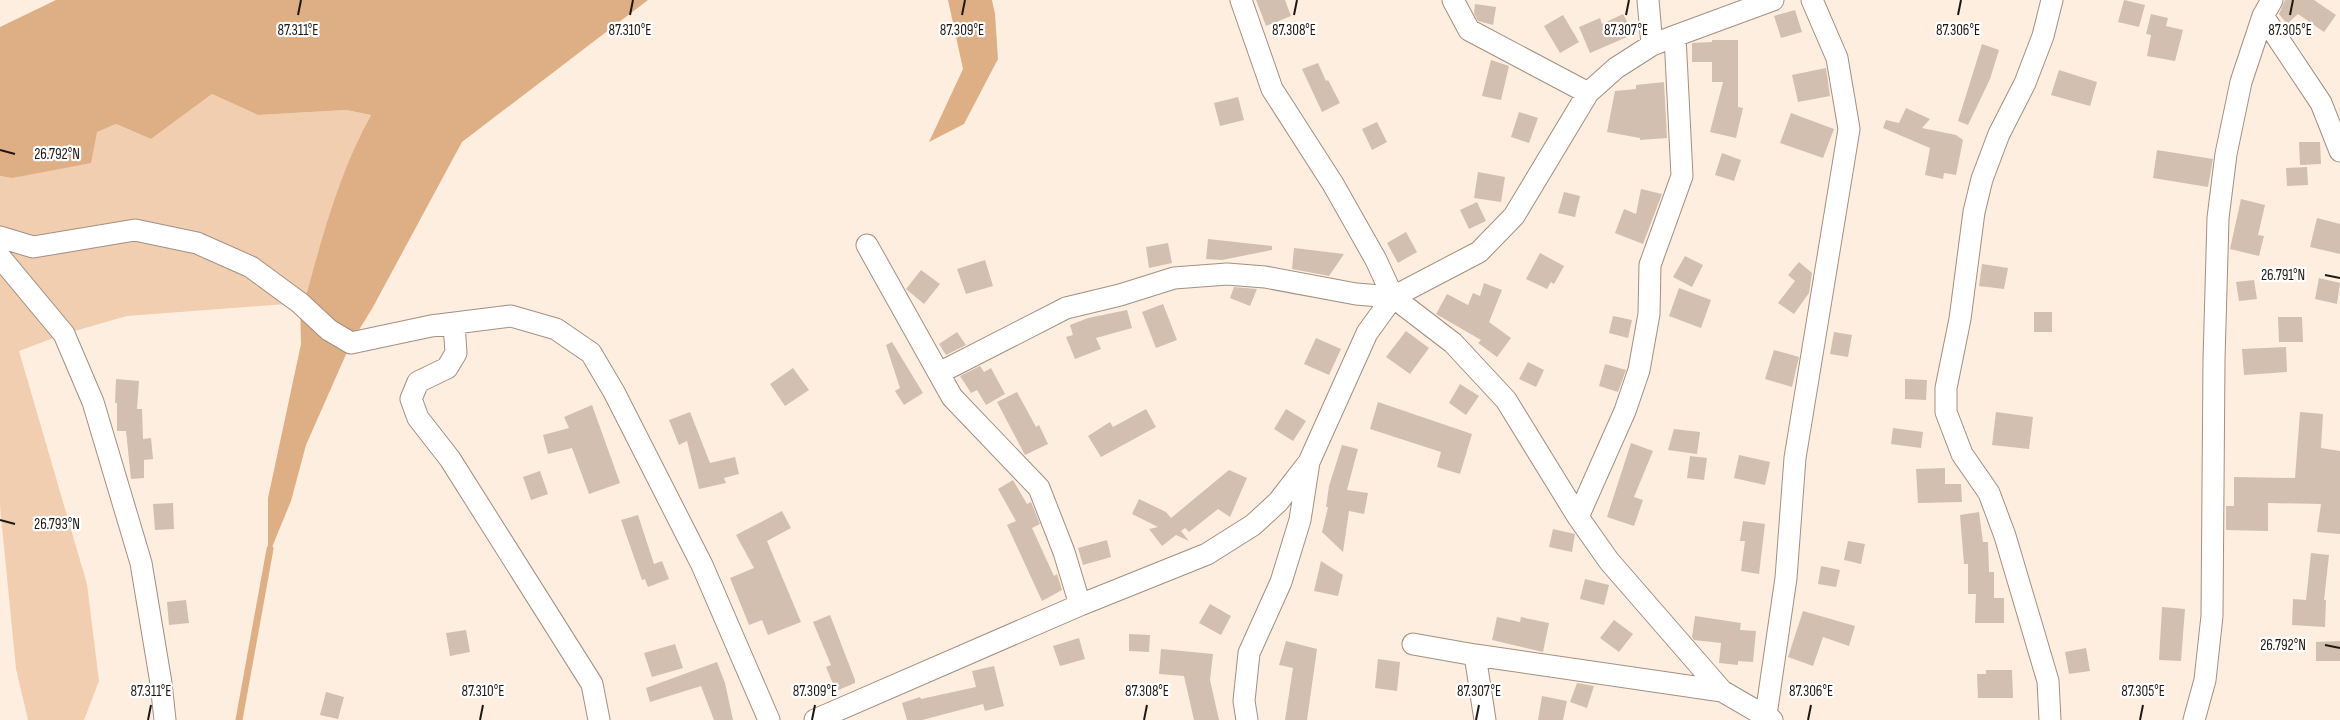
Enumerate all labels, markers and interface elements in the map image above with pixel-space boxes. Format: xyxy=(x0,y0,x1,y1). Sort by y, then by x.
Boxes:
text: 87.311°E xyxy=(278,21,318,40)
text: 87.310°E xyxy=(609,21,651,40)
text: 87.309°E xyxy=(940,21,984,40)
text: 87.308°E xyxy=(1272,21,1316,40)
text: 87.307°E xyxy=(1604,21,1648,40)
text: 87.306°E xyxy=(1936,21,1980,40)
text: 87.305°E xyxy=(2268,21,2312,40)
text: 26.792°N xyxy=(34,145,80,164)
text: 26.791°N xyxy=(2261,266,2305,285)
text: 26.793°N xyxy=(34,515,80,534)
text: 26.792°N xyxy=(2260,636,2306,655)
text: 87.311°E xyxy=(131,682,171,701)
text: 87.310°E xyxy=(462,682,504,701)
text: 87.309°E xyxy=(793,682,837,701)
text: 87.308°E xyxy=(1125,682,1169,701)
text: 87.307°E xyxy=(1457,682,1501,701)
text: 87.306°E xyxy=(1789,682,1833,701)
text: 87.305°E xyxy=(2121,682,2165,701)

